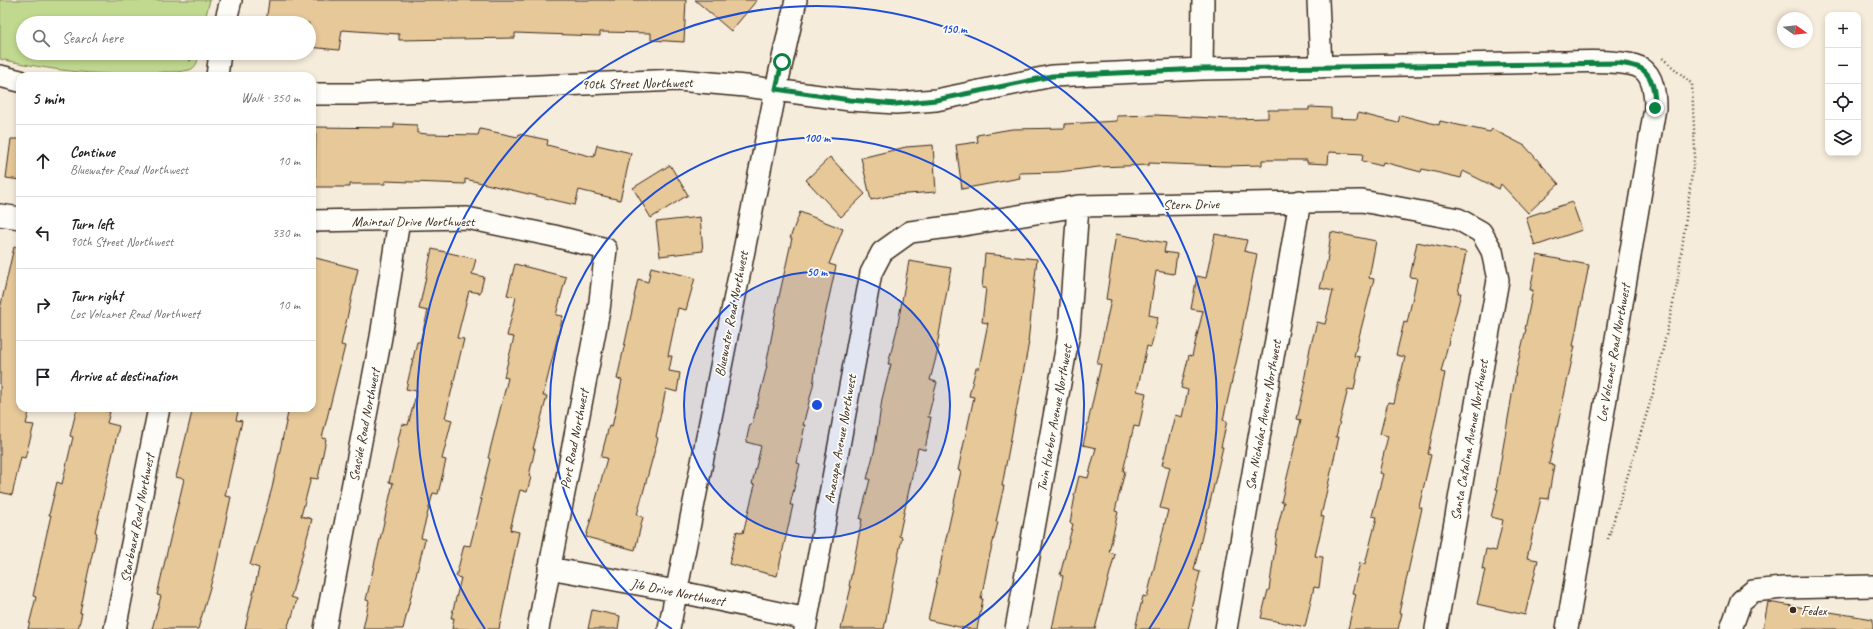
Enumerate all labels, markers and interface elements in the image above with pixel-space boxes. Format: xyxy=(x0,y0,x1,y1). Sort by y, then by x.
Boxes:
north arrow xyxy=(1777,12,1813,48)
map controls xyxy=(1825,12,1861,156)
button: + xyxy=(1825,12,1861,48)
search box xyxy=(16,16,316,60)
text: 150 m xyxy=(941,21,968,37)
icon: search xyxy=(30,27,52,49)
text: Search here xyxy=(62,29,123,48)
button: − xyxy=(1825,48,1861,84)
route start xyxy=(773,53,791,71)
street label: 90th Street Northwest xyxy=(581,74,694,93)
button: locate xyxy=(1825,84,1861,120)
text: 5 min xyxy=(32,88,64,109)
text: Walk · 350 m xyxy=(241,90,300,106)
route end xyxy=(1646,99,1664,117)
button: layers xyxy=(1825,120,1861,156)
text: 100 m xyxy=(804,130,831,146)
text: Continue xyxy=(70,143,115,162)
icon: ahead xyxy=(32,150,54,172)
text: 10 m xyxy=(278,153,300,169)
text: Bluewater Road Northwest xyxy=(70,162,188,178)
street label: Stern Drive xyxy=(1163,195,1221,213)
street label: Mainsail Drive Northwest xyxy=(352,213,476,230)
text: Turn left xyxy=(70,215,113,234)
icon: left xyxy=(32,222,54,244)
text: 330 m xyxy=(272,225,300,241)
text: 90th Street Northwest xyxy=(70,234,173,250)
street label: Bluewater Road Northwest xyxy=(711,249,752,378)
text: 50 m xyxy=(807,264,828,280)
street label: Los Volcanes Road Northwest xyxy=(1593,280,1634,423)
text: Turn right xyxy=(70,287,123,306)
icon: right xyxy=(32,294,54,316)
text: 10 m xyxy=(278,297,300,313)
text: Los Volcanes Road Northwest xyxy=(70,306,200,322)
street label: San Nicholas Avenue Northwest xyxy=(1242,337,1285,492)
street label: Twin Harbor Avenue Northwest xyxy=(1033,342,1076,493)
street label: Santa Catalina Avenue Northwest xyxy=(1447,357,1492,522)
street label: Seaside Road Northwest xyxy=(345,365,384,483)
icon: arrive xyxy=(32,366,54,388)
text: Arrive at destination xyxy=(70,367,177,386)
street label: Anacapa Avenue Northwest xyxy=(821,372,860,505)
street label: Port Road Northwest xyxy=(557,386,593,490)
centre of rings xyxy=(810,398,824,412)
street label: Starboard Road Northwest xyxy=(117,450,159,584)
street label: Jib Drive Northwest xyxy=(629,575,728,610)
place label: Fedex xyxy=(1801,602,1828,619)
marker: Fedex xyxy=(1788,605,1798,615)

